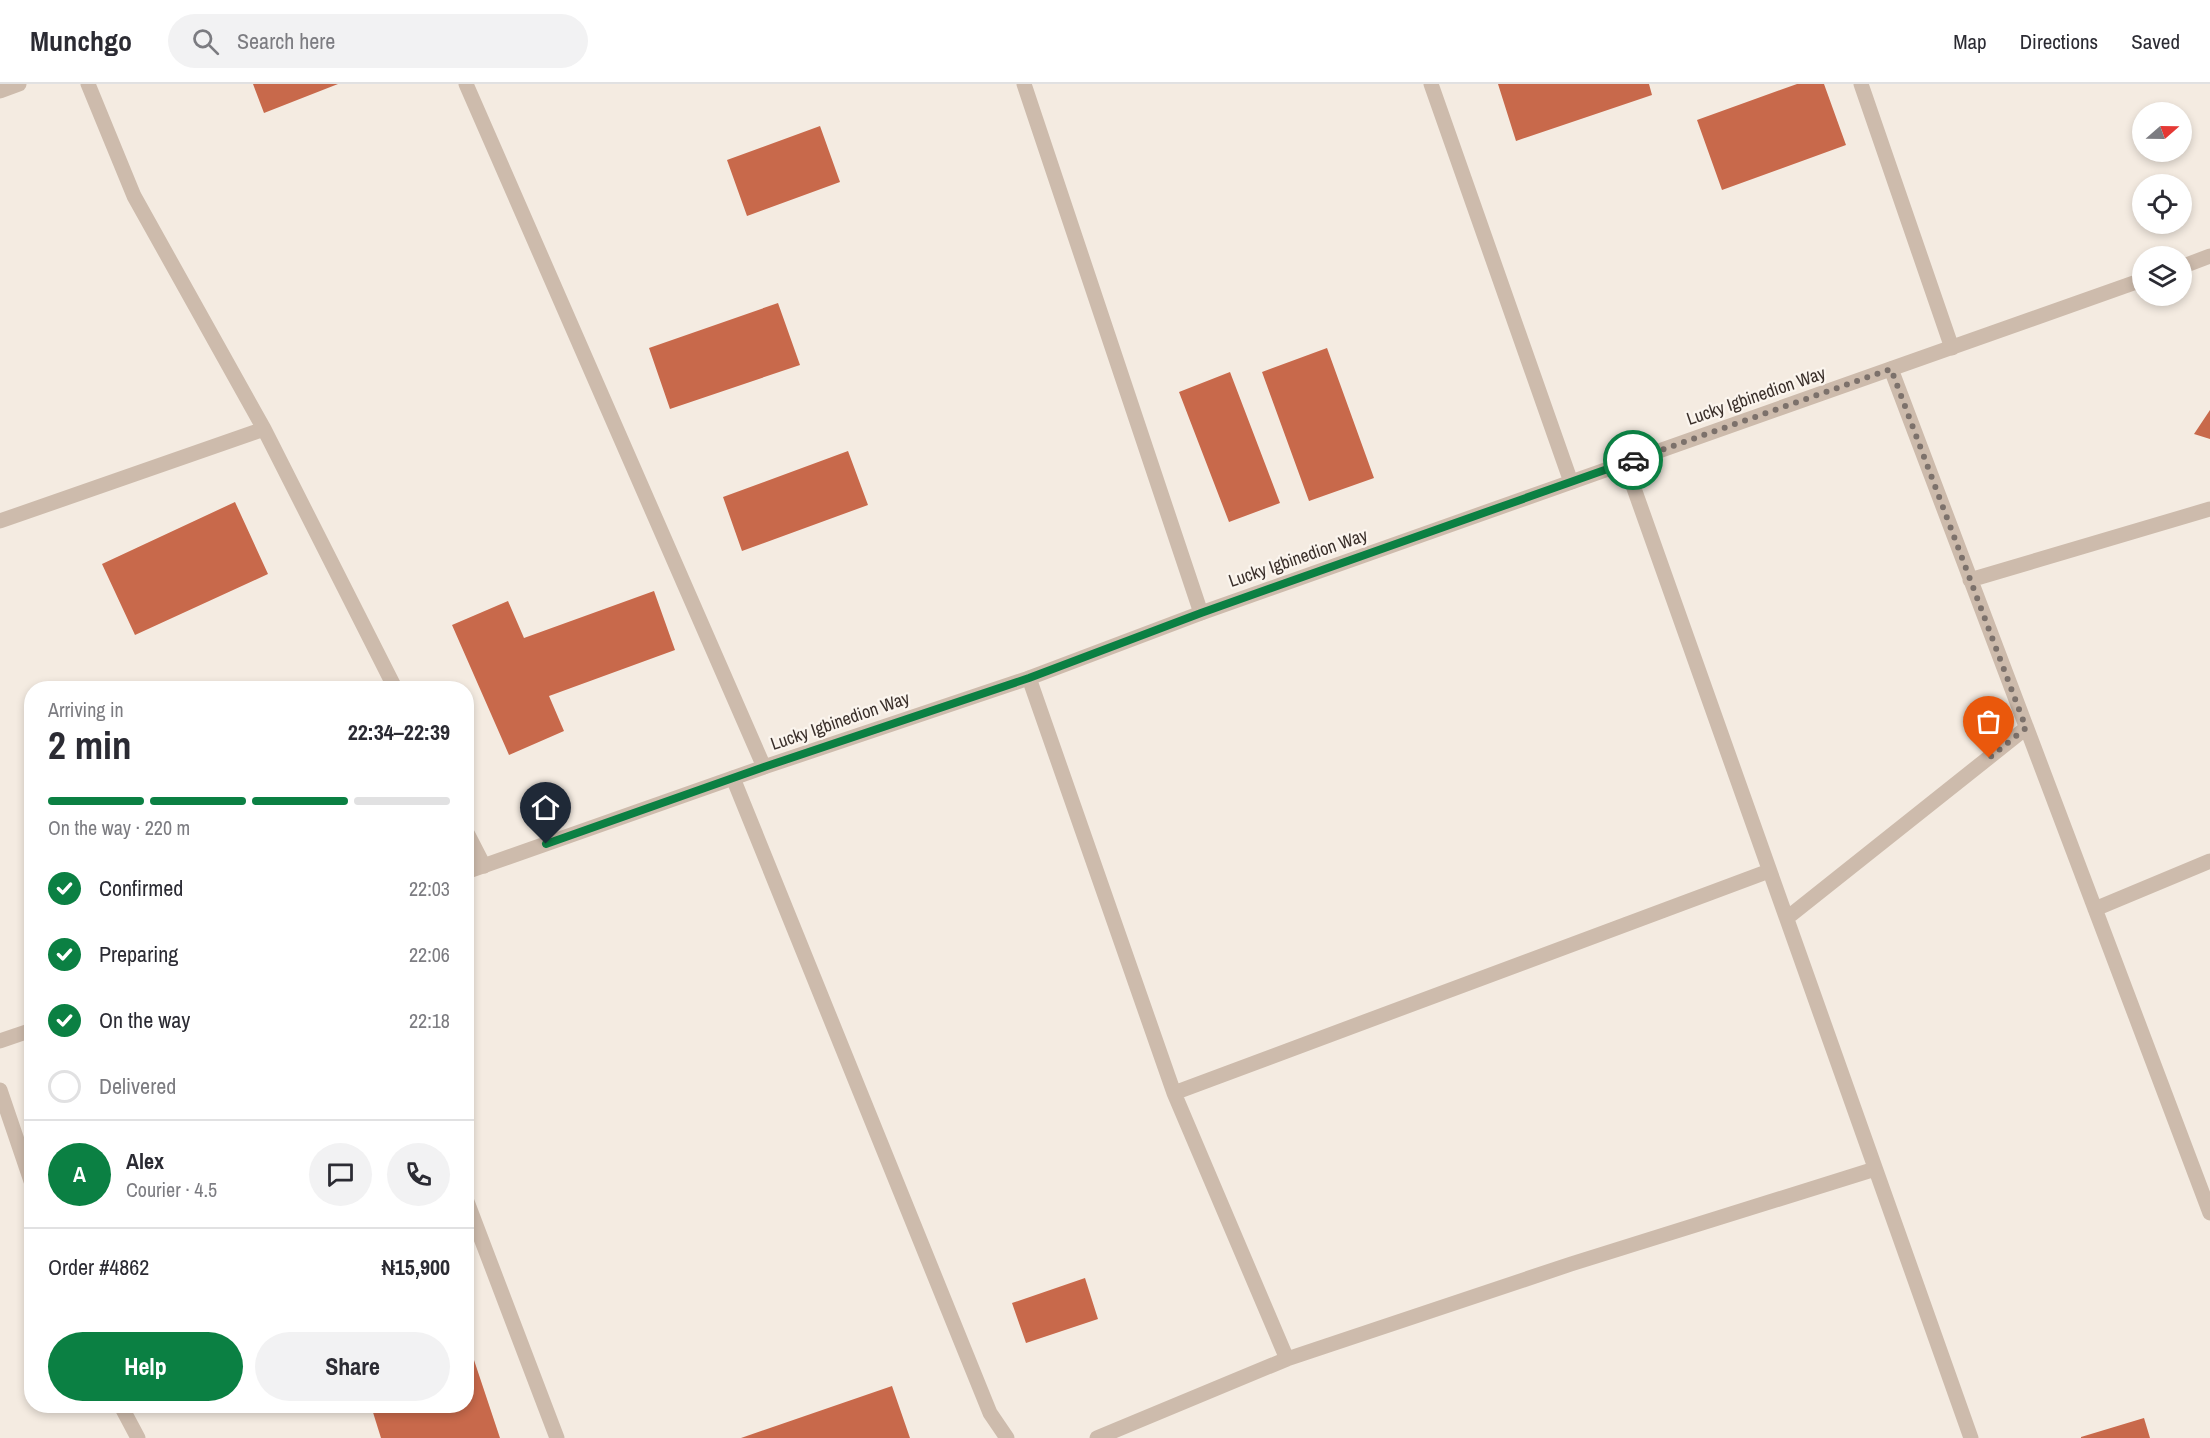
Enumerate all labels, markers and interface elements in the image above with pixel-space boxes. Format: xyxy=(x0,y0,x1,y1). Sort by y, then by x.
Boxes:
search box xyxy=(168,14,588,68)
text: Munchgo xyxy=(30,22,132,60)
icon: search xyxy=(189,25,222,58)
text: Search here xyxy=(237,26,335,56)
text: Map xyxy=(1953,27,1987,56)
text: Directions xyxy=(2020,27,2098,56)
text: Saved xyxy=(2131,27,2180,56)
north arrow xyxy=(2132,102,2192,162)
map controls xyxy=(2132,102,2192,306)
button: locate xyxy=(2132,174,2192,234)
button: layers xyxy=(2132,246,2192,306)
street label: Lucky Igbinedion Way xyxy=(1683,360,1829,431)
courier xyxy=(1603,430,1663,490)
icon: car xyxy=(1617,444,1650,477)
street label: Lucky Igbinedion Way xyxy=(1225,522,1371,593)
street label: Lucky Igbinedion Way xyxy=(767,685,913,756)
text: Arriving in xyxy=(48,696,124,723)
pin xyxy=(1963,696,2014,758)
icon: bag xyxy=(1972,705,2005,738)
text: 22:34–22:39 xyxy=(348,717,450,747)
text: 2 min xyxy=(48,719,132,771)
pin xyxy=(520,782,571,844)
icon: home xyxy=(529,791,562,824)
text: On the way · 220 m xyxy=(48,814,190,841)
icon: check xyxy=(48,872,81,905)
text: Confirmed xyxy=(99,873,183,903)
text: 22:03 xyxy=(409,875,450,902)
icon: check xyxy=(48,938,81,971)
text: Preparing xyxy=(99,939,178,969)
text: 22:06 xyxy=(409,941,450,968)
icon: check xyxy=(48,1004,81,1037)
text: On the way xyxy=(99,1005,190,1035)
text: 22:18 xyxy=(409,1007,450,1034)
text: Delivered xyxy=(99,1071,176,1101)
button: chat xyxy=(309,1143,372,1206)
button: phone xyxy=(387,1143,450,1206)
text: Alex xyxy=(126,1146,164,1176)
text: A xyxy=(73,1159,86,1189)
text: Courier · 4.5 xyxy=(126,1176,217,1203)
text: Order #4862 xyxy=(48,1252,149,1282)
text: ₦15,900 xyxy=(382,1252,450,1282)
button: Help xyxy=(48,1332,243,1401)
button: Share xyxy=(255,1332,450,1401)

